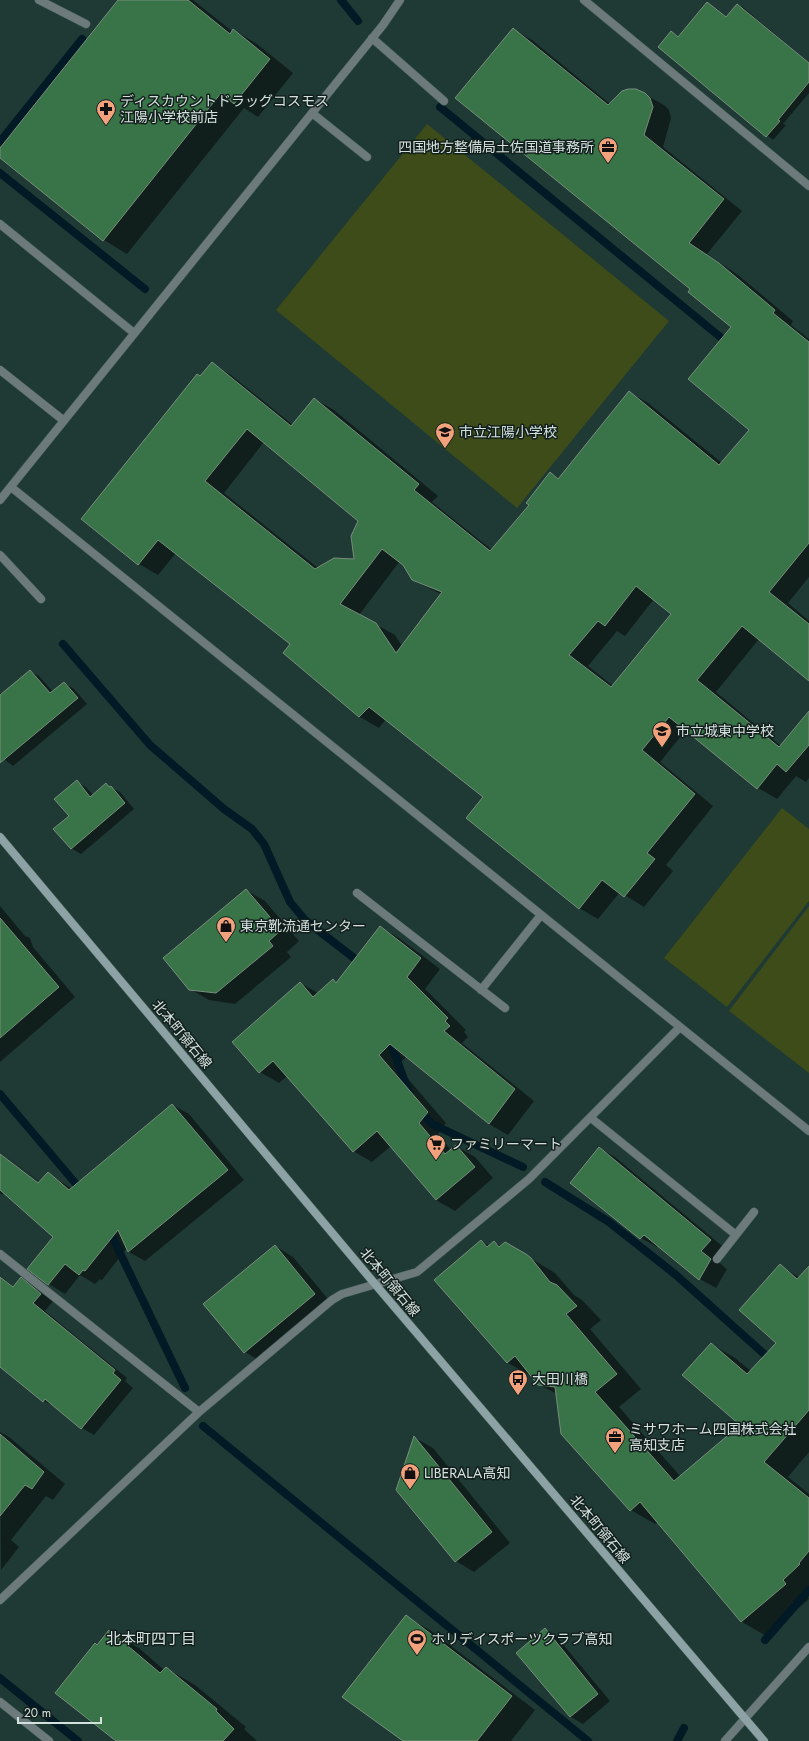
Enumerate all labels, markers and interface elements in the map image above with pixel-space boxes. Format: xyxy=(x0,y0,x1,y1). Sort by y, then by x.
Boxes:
place label: ディスカウントドラッグコスモス 江陽小学校前店 xyxy=(120,91,329,127)
pharmacy icon: ディスカウントドラッグコスモス 江陽小学校前店 xyxy=(95,98,117,126)
office icon: 四国地方整備局土佐国道事務所 xyxy=(597,136,619,164)
place label: 四国地方整備局土佐国道事務所 xyxy=(398,137,594,157)
school or university icon: 市立江陽小学校 xyxy=(434,421,456,449)
place label: 市立江陽小学校 xyxy=(459,422,557,442)
school or university icon: 市立城東中学校 xyxy=(651,720,673,748)
place label: 市立城東中学校 xyxy=(676,721,774,741)
shop icon: 東京靴流通センター xyxy=(215,915,237,943)
place label: 東京靴流通センター xyxy=(240,916,366,936)
street label: 北本町領石線 xyxy=(147,995,217,1073)
supermarket icon: ファミリーマート xyxy=(425,1133,447,1161)
place label: ファミリーマート xyxy=(450,1134,562,1154)
street label: 北本町領石線 xyxy=(355,1243,425,1321)
bus stop icon: 大田川橋 xyxy=(507,1368,529,1396)
place label: 大田川橋 xyxy=(532,1369,588,1389)
place label: ミサワホーム四国株式会社 高知支店 xyxy=(629,1419,797,1455)
office icon: ミサワホーム四国株式会社 高知支店 xyxy=(604,1426,626,1454)
shop icon: LIBERALA高知 xyxy=(399,1462,421,1490)
place label: LIBERALA高知 xyxy=(424,1463,510,1483)
street label: 北本町領石線 xyxy=(565,1490,635,1568)
district label: 北本町四丁目 xyxy=(106,1628,196,1650)
sports icon: ホリデイスポーツクラブ高知 xyxy=(406,1628,428,1656)
place label: ホリデイスポーツクラブ高知 xyxy=(431,1629,612,1649)
scale bar xyxy=(18,1699,101,1725)
text: 20 m xyxy=(24,1704,51,1722)

